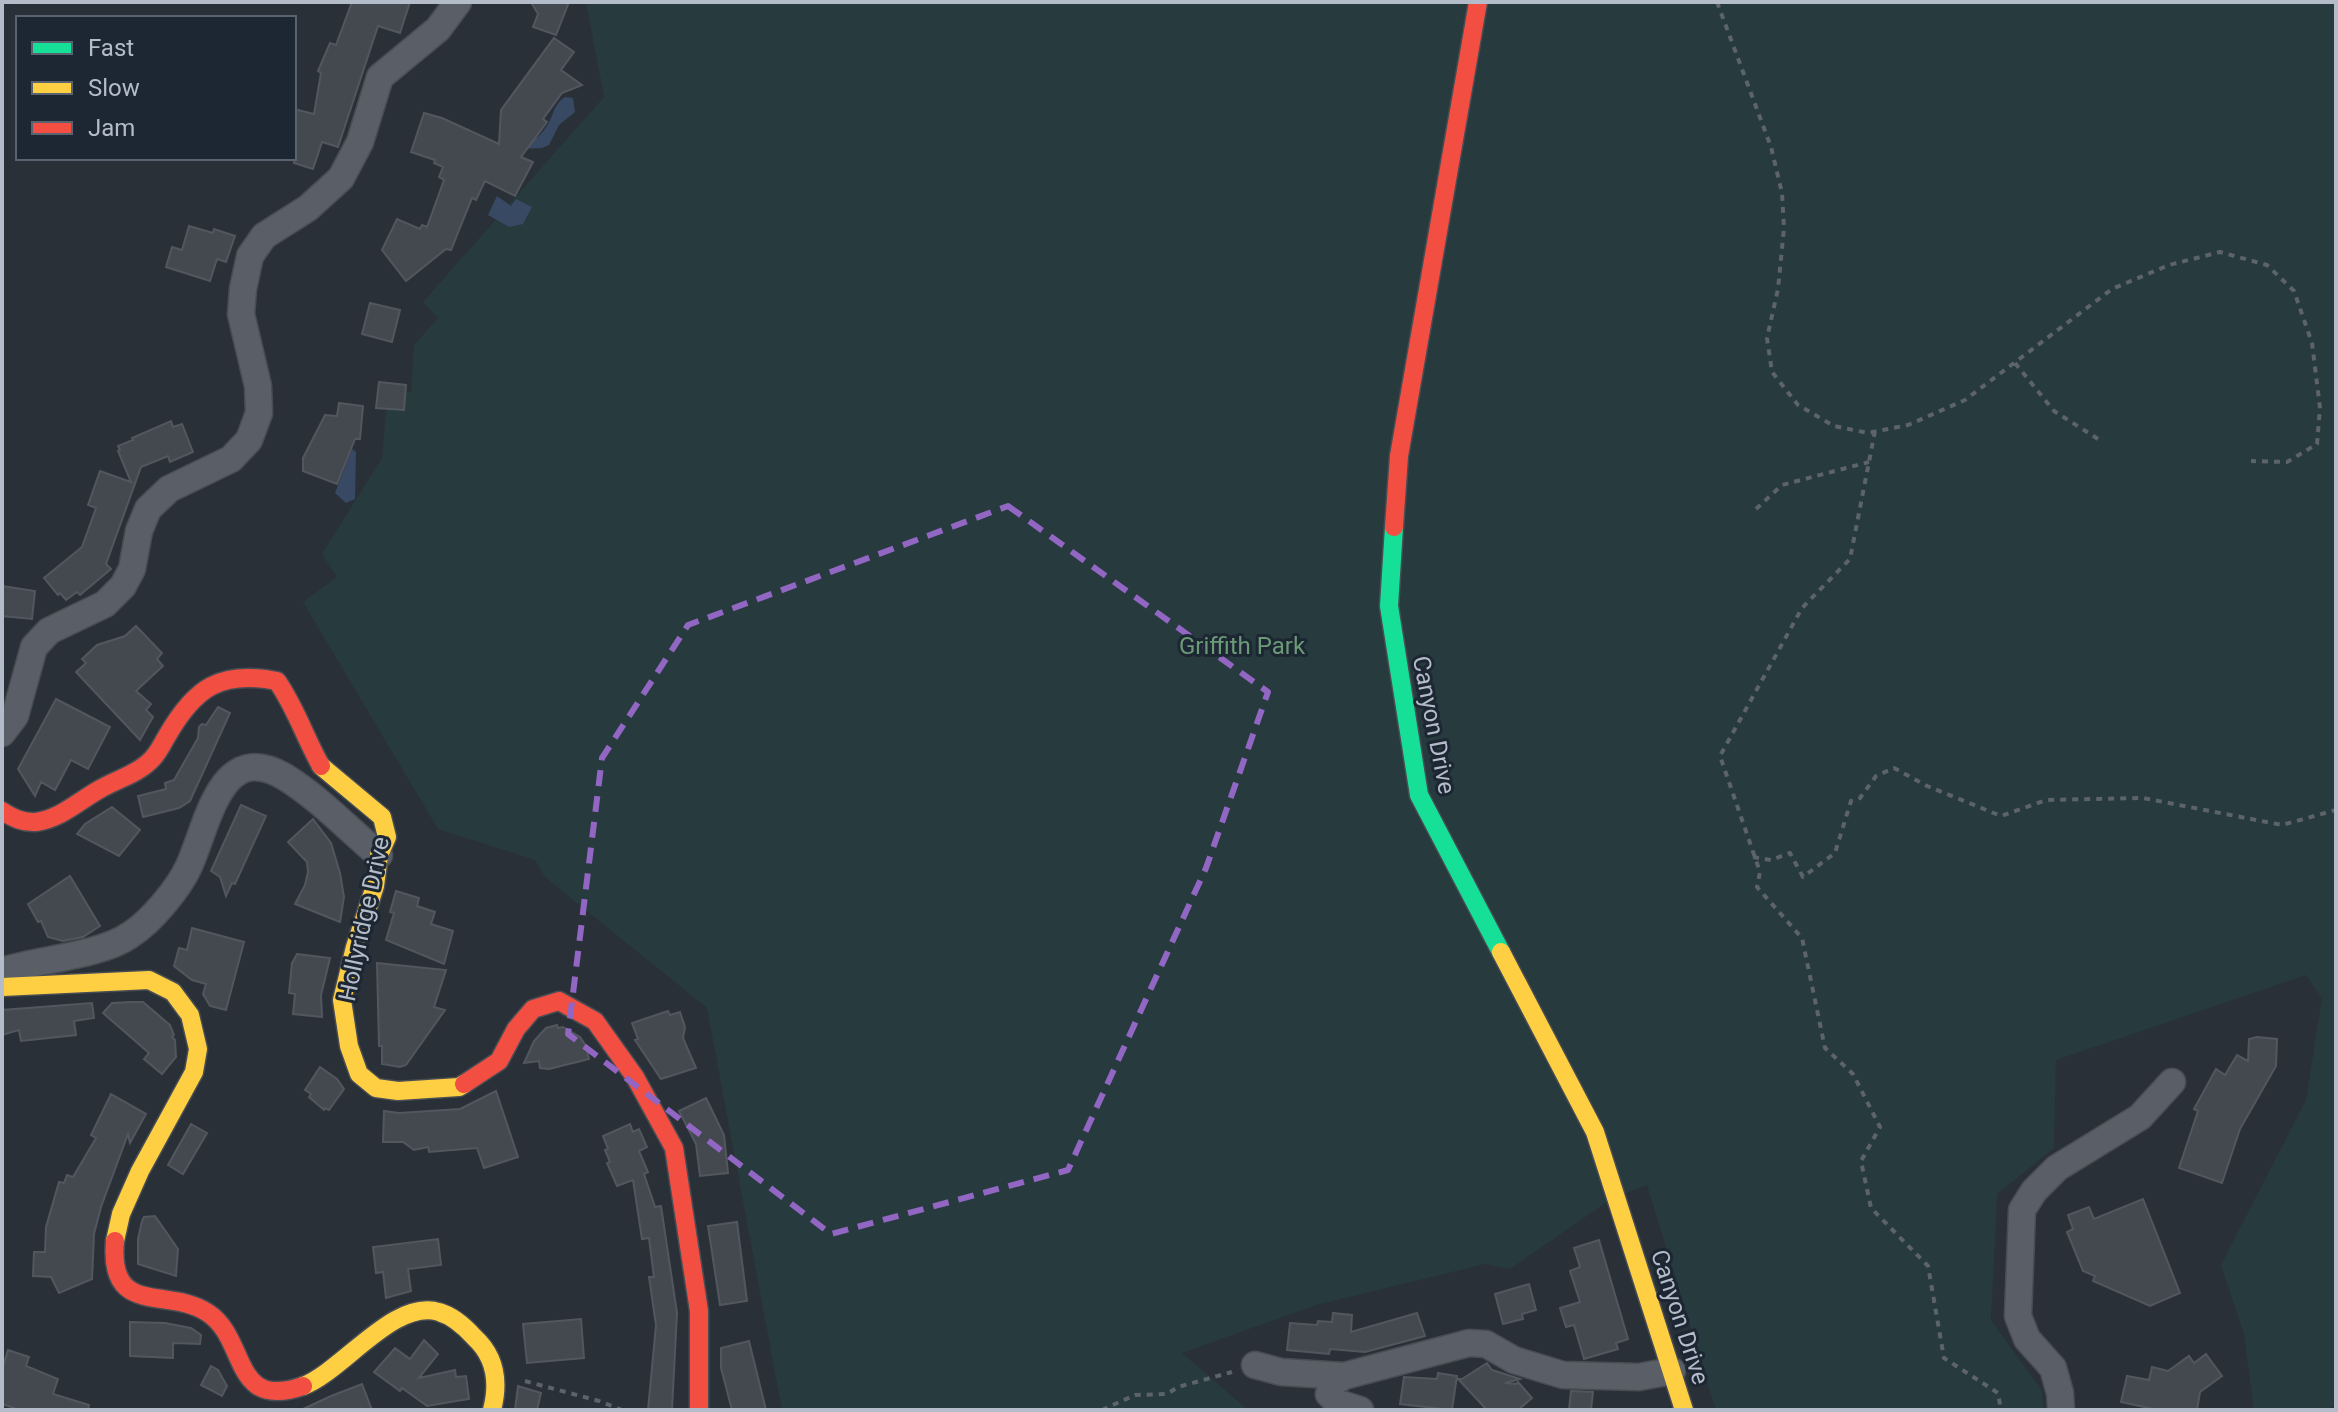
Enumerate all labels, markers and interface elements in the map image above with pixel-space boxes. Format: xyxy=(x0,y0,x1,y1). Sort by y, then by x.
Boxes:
legend xyxy=(16,16,296,160)
text: Fast xyxy=(88,34,134,62)
text: Slow xyxy=(88,74,140,102)
text: Jam xyxy=(88,114,135,142)
park label: Griffith Park xyxy=(1179,632,1306,660)
street label: Canyon Drive xyxy=(1407,654,1461,796)
street label: Hollyridge Drive xyxy=(333,834,395,1004)
street label: Canyon Drive xyxy=(1645,1246,1715,1388)

